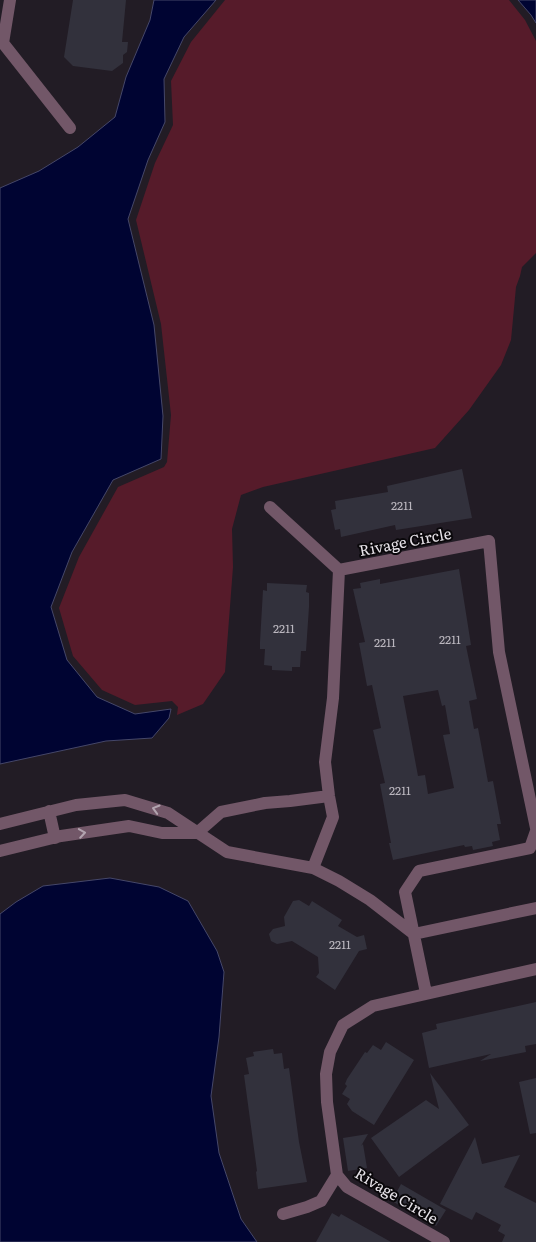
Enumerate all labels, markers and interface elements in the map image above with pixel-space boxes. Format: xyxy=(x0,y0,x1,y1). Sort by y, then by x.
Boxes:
house number: 2211 xyxy=(391,496,413,514)
street label: Rivage Circle xyxy=(357,521,453,561)
house number: 2211 xyxy=(273,619,295,637)
house number: 2211 xyxy=(439,630,461,648)
house number: 2211 xyxy=(374,633,396,651)
house number: 2211 xyxy=(389,781,411,799)
one-way arrow xyxy=(152,805,160,815)
one-way arrow xyxy=(78,828,86,839)
house number: 2211 xyxy=(329,935,351,953)
street label: Rivage Circle xyxy=(351,1161,443,1229)

